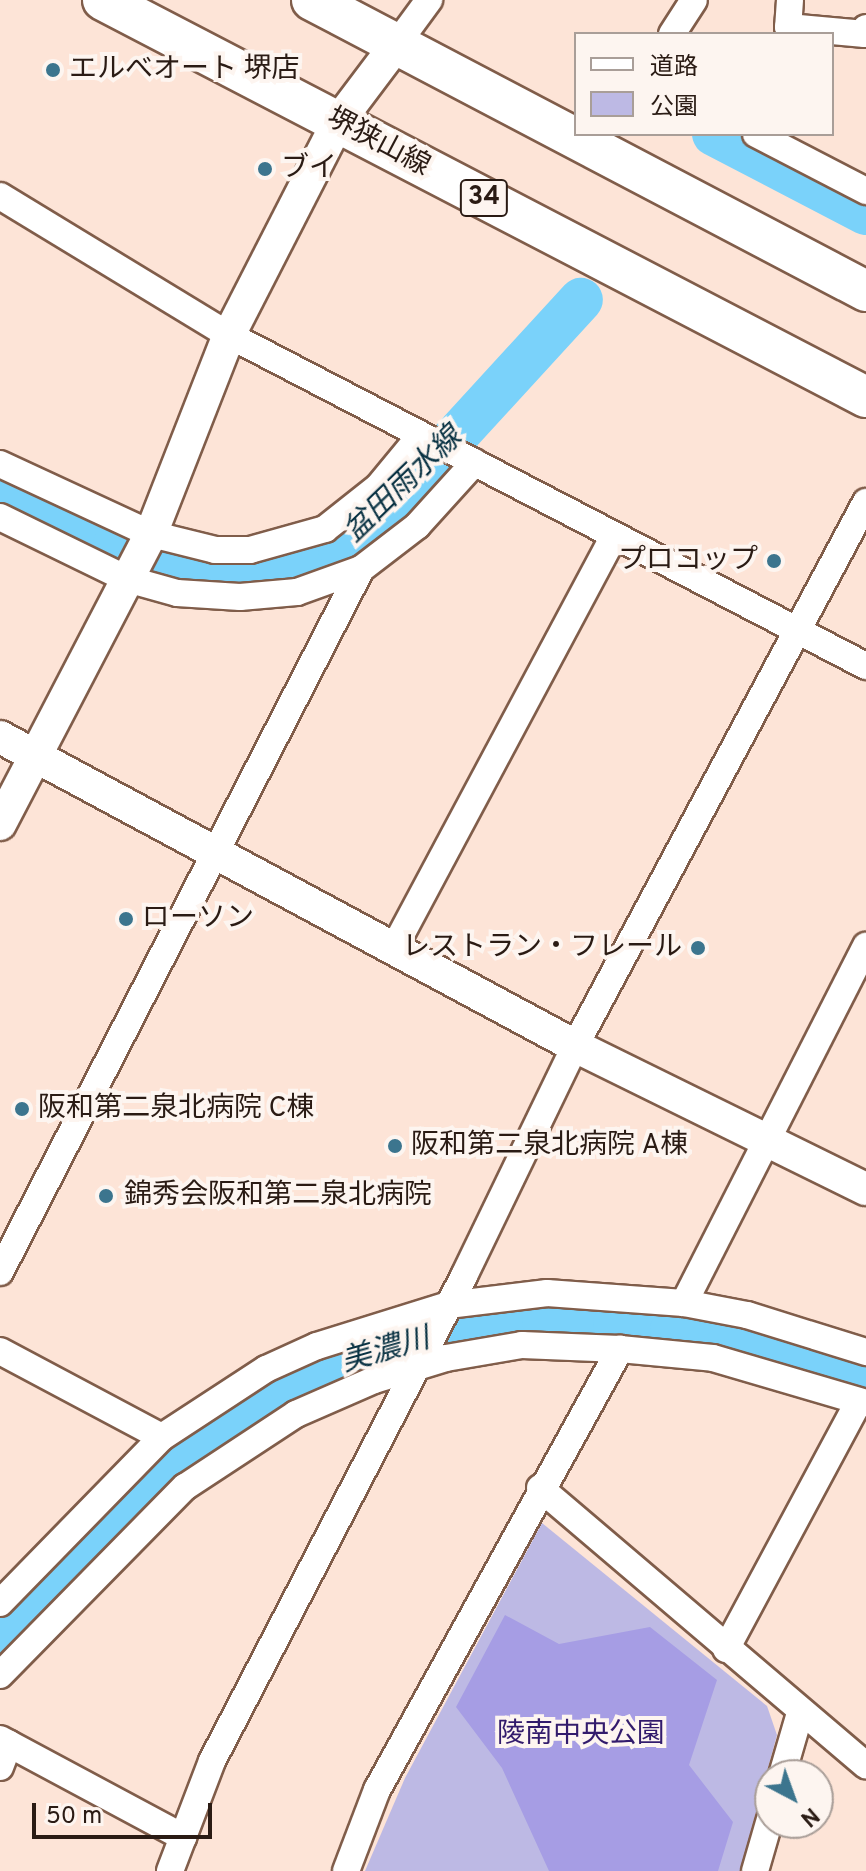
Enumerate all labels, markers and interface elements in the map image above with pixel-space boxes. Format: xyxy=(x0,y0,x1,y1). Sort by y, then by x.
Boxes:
legend xyxy=(574,32,834,136)
place label: エルべオート 堺店 xyxy=(69,53,300,87)
text: 道路 xyxy=(650,53,698,83)
marker: エルべオート 堺店 xyxy=(44,61,62,79)
text: 公園 xyxy=(650,93,698,123)
street label: 堺狭山線 xyxy=(321,102,435,184)
place label: ブイ xyxy=(281,152,337,186)
marker: ブイ xyxy=(256,160,274,178)
road number: 34 xyxy=(458,176,510,220)
water label: 盆田雨水線 xyxy=(338,421,470,551)
place label: プロコップ xyxy=(618,544,758,578)
marker: プロコップ xyxy=(765,552,783,570)
place label: ローソン xyxy=(142,902,254,936)
marker: ローソン xyxy=(117,910,135,928)
place label: レストラン・フレール xyxy=(402,931,682,965)
marker: レストラン・フレール xyxy=(689,939,707,957)
place label: 阪和第二泉北病院 C棟 xyxy=(38,1092,315,1126)
marker: 阪和第二泉北病院 C棟 xyxy=(13,1100,31,1118)
place label: 阪和第二泉北病院 A棟 xyxy=(411,1129,689,1163)
marker: 阪和第二泉北病院 A棟 xyxy=(386,1137,404,1155)
place label: 錦秀会阪和第二泉北病院 xyxy=(124,1179,432,1213)
marker: 錦秀会阪和第二泉北病院 xyxy=(95,1185,117,1207)
water label: 美濃川 xyxy=(338,1322,434,1382)
park label: 陵南中央公園 xyxy=(497,1718,665,1752)
north arrow xyxy=(754,1759,834,1839)
scale bar xyxy=(36,1787,216,1837)
text: N xyxy=(794,1801,824,1831)
text: 50 m xyxy=(46,1802,102,1832)

